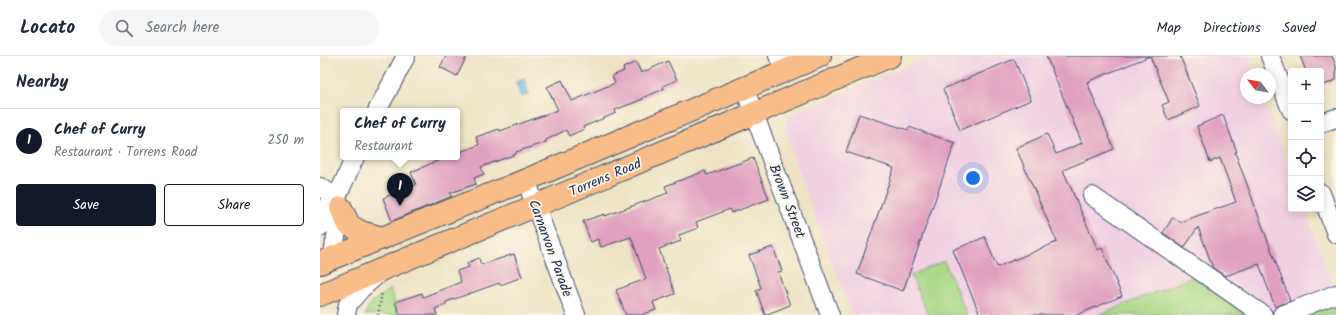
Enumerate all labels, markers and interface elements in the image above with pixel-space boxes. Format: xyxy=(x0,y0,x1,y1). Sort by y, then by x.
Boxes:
search box xyxy=(99,10,379,46)
text: Locato xyxy=(20,13,75,43)
text: Search here xyxy=(145,16,219,40)
icon: search xyxy=(113,17,135,39)
text: Map xyxy=(1156,17,1181,39)
text: Directions xyxy=(1203,17,1261,39)
text: Saved xyxy=(1283,17,1316,39)
north arrow xyxy=(1240,68,1276,104)
map controls xyxy=(1288,68,1324,212)
button: + xyxy=(1288,68,1324,104)
text: Nearby xyxy=(16,69,68,96)
button: − xyxy=(1288,104,1324,140)
popup xyxy=(340,108,460,160)
text: Chef of Curry xyxy=(354,112,446,136)
text: Chef of Curry xyxy=(54,118,146,142)
text: 1 xyxy=(27,130,31,151)
text: 250 m xyxy=(267,130,304,151)
text: Restaurant xyxy=(354,136,413,157)
button: locate xyxy=(1288,140,1324,176)
text: Restaurant · Torrens Road xyxy=(54,142,197,163)
street label: Torrens Road xyxy=(566,152,646,203)
street label: Brown Street xyxy=(763,161,812,242)
your location xyxy=(963,168,983,188)
pin: 1 xyxy=(387,173,413,206)
button: layers xyxy=(1288,176,1324,212)
button: Save xyxy=(16,184,156,226)
button: Share xyxy=(164,184,304,226)
street label: Carnarvon Parade xyxy=(522,197,578,301)

